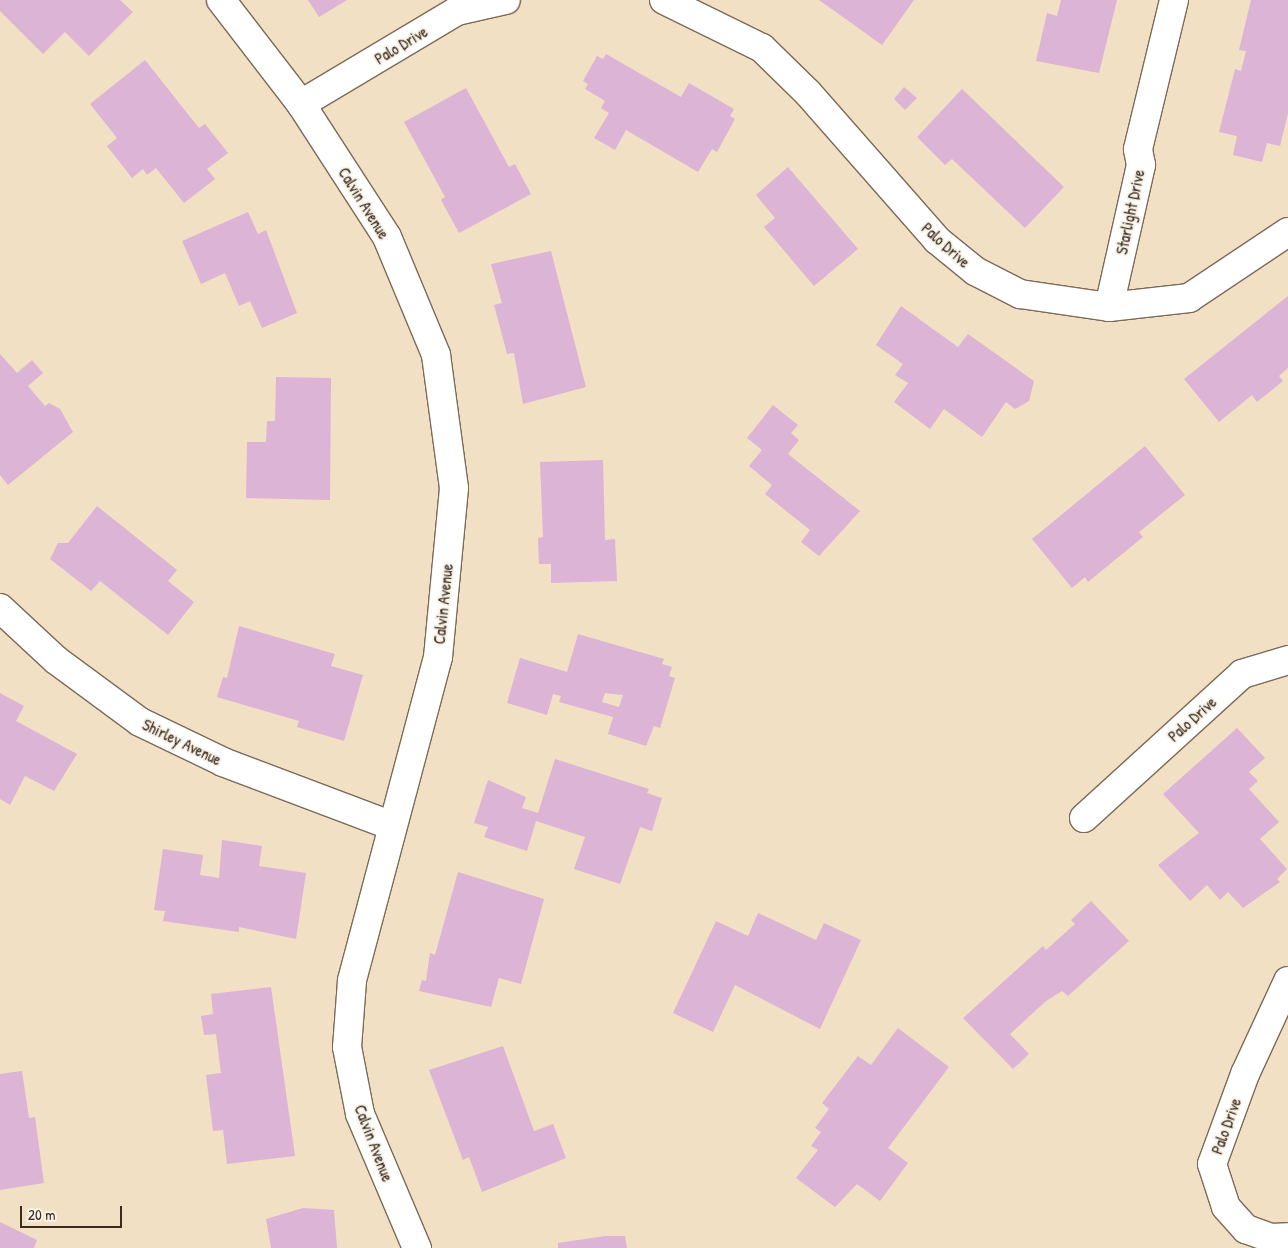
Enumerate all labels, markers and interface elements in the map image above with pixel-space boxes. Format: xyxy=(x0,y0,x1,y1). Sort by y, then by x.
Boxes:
street label: Palo Drive xyxy=(371,22,431,68)
street label: Calvin Avenue xyxy=(334,164,394,242)
street label: Starlight Drive xyxy=(1112,168,1148,256)
street label: Palo Drive xyxy=(918,218,974,272)
street label: Calvin Avenue xyxy=(429,563,457,645)
street label: Palo Drive xyxy=(1164,692,1220,746)
street label: Shirley Avenue xyxy=(139,715,225,769)
street label: Palo Drive xyxy=(1207,1095,1245,1157)
street label: Calvin Avenue xyxy=(351,1102,397,1184)
scale bar xyxy=(22,1196,125,1228)
text: 20 m xyxy=(28,1204,55,1225)

